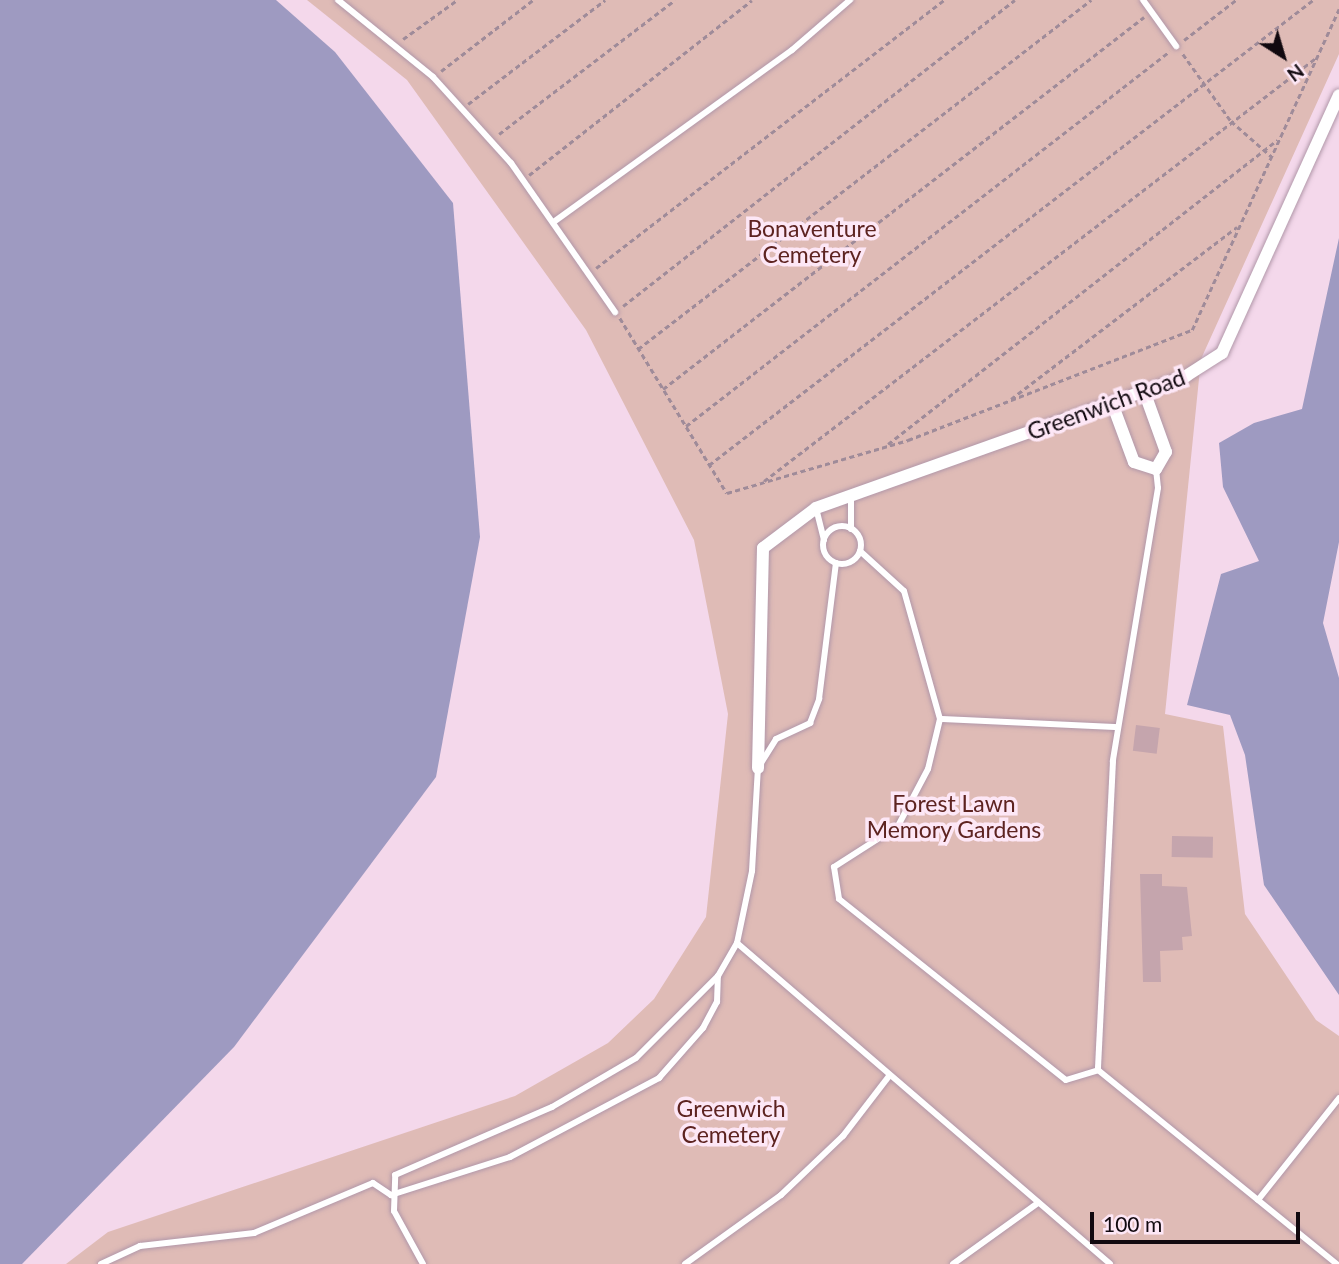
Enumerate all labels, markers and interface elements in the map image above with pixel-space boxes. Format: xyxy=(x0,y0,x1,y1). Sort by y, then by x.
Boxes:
north arrow xyxy=(1248,21,1318,91)
text: N xyxy=(1283,60,1309,87)
park label: Bonaventure Cemetery xyxy=(747,214,877,268)
street label: Greenwich Road xyxy=(1023,363,1189,445)
park label: Forest Lawn Memory Gardens xyxy=(866,789,1042,843)
park label: Greenwich Cemetery xyxy=(677,1094,785,1148)
scale bar xyxy=(1094,1198,1304,1242)
text: 100 m xyxy=(1103,1211,1162,1236)

